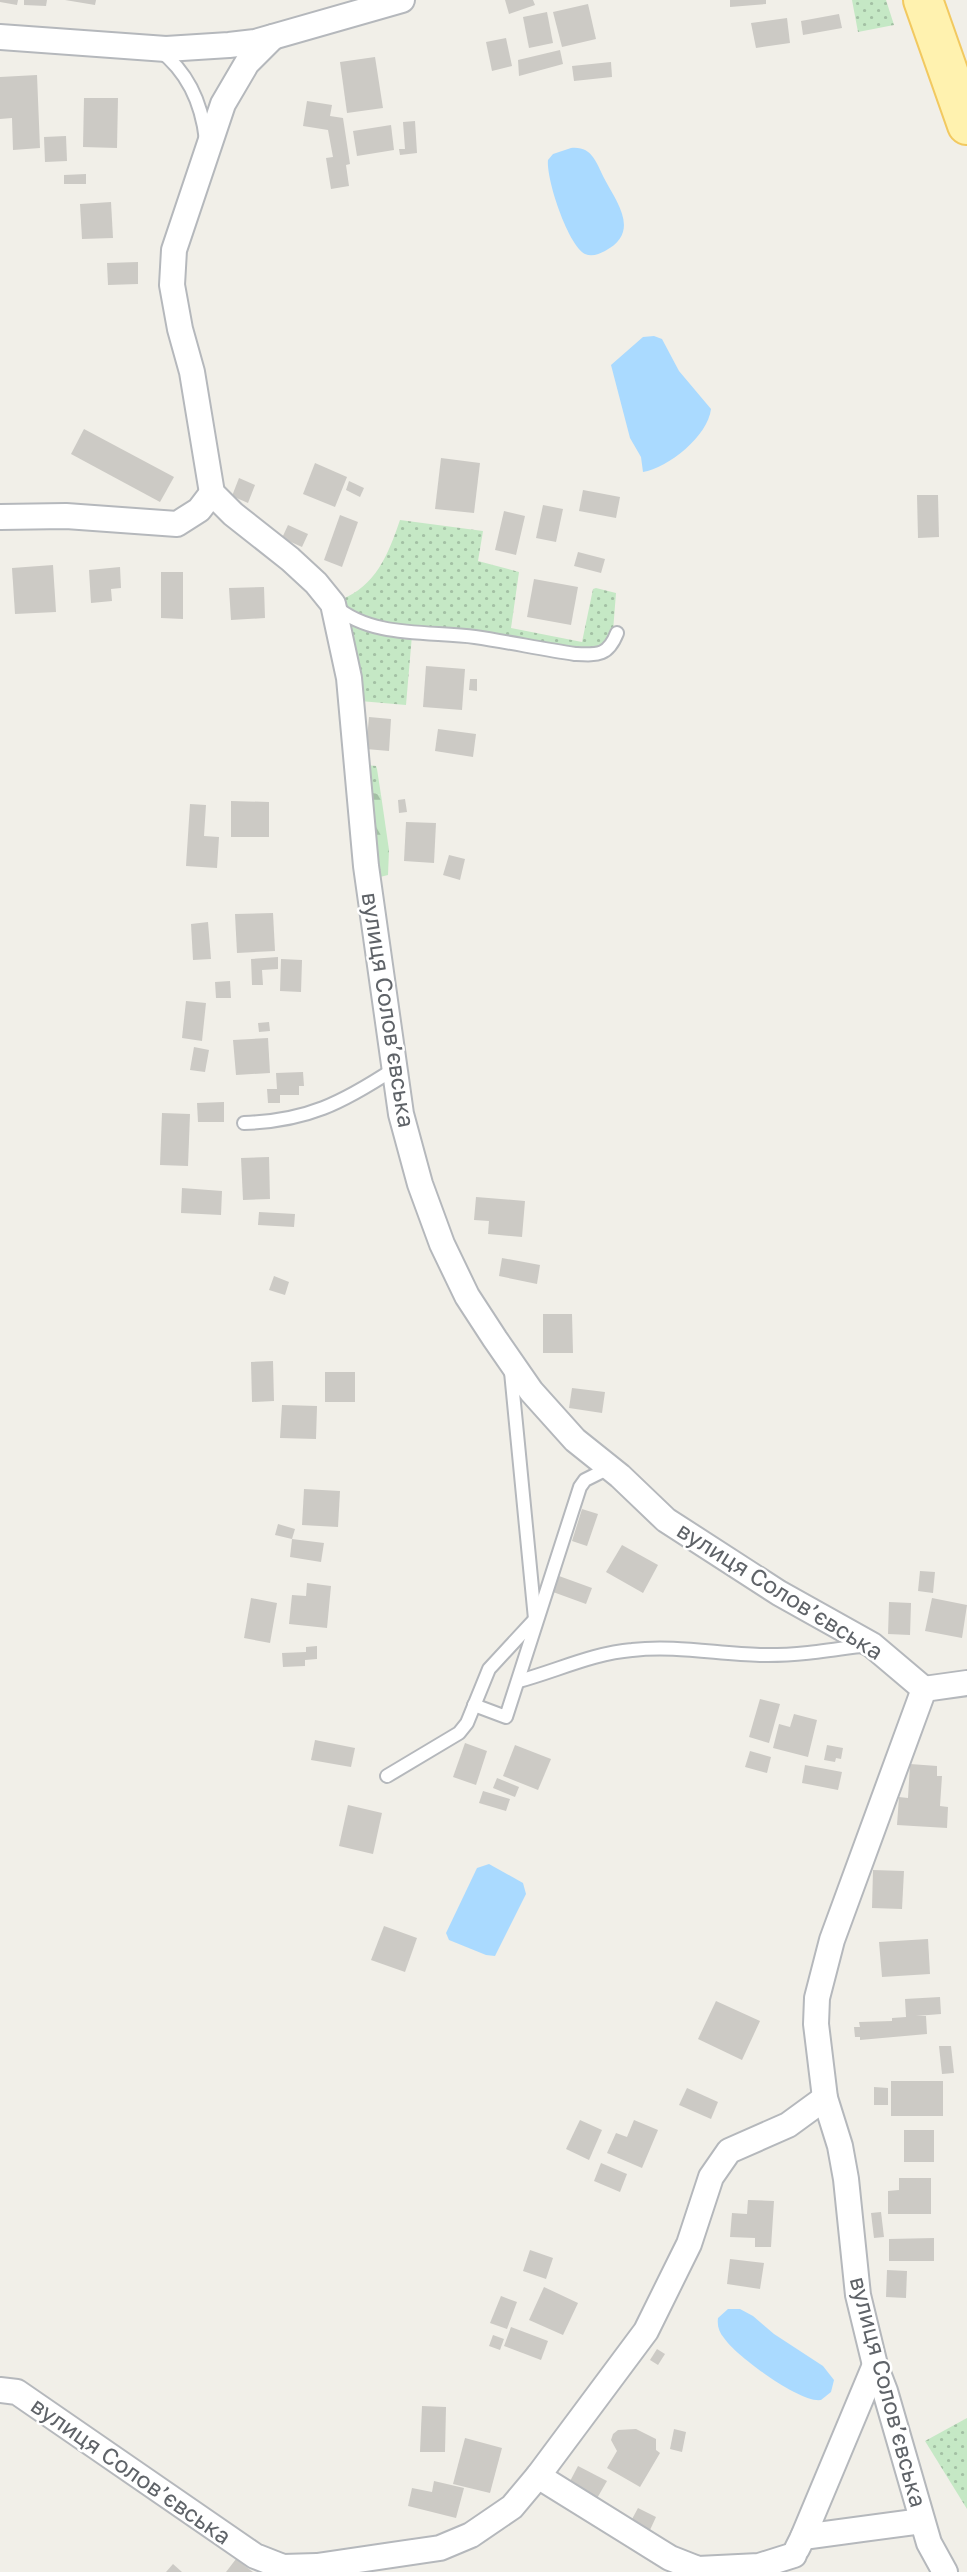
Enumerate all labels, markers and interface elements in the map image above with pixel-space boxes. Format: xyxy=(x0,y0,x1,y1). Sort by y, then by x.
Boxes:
street label: вулиця Соловʼєвська xyxy=(357,890,421,1129)
street label: вулиця Соловʼєвська xyxy=(672,1515,889,1665)
street label: вулиця Соловʼєвська xyxy=(845,2273,933,2510)
street label: вулиця Соловʼєвська xyxy=(26,2391,237,2550)

